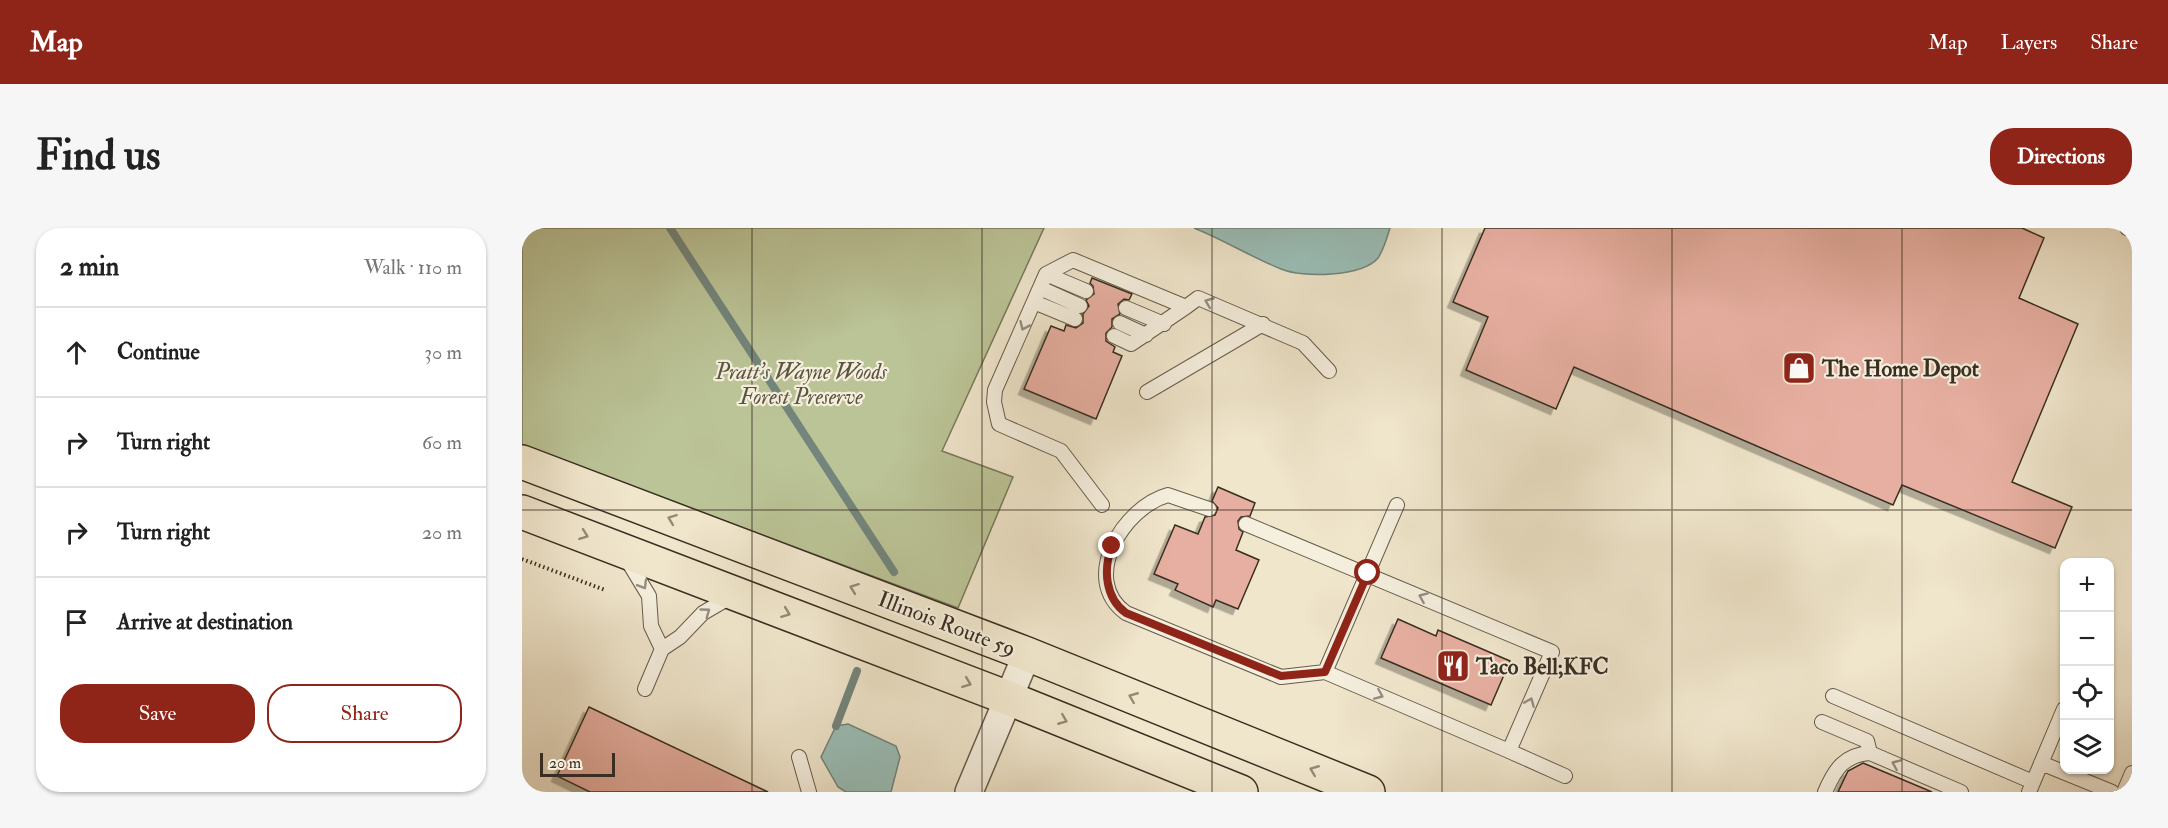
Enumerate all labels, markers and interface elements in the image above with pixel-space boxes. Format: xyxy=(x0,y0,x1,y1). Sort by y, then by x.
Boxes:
text: Map xyxy=(30,25,83,60)
text: Map xyxy=(1928,29,1968,56)
text: Layers xyxy=(2001,29,2057,56)
text: Share xyxy=(2090,29,2138,56)
button: Directions xyxy=(1990,128,2132,185)
text: Find us xyxy=(36,130,160,182)
text: 2 min xyxy=(60,251,119,283)
text: Walk · 110 m xyxy=(364,255,462,280)
one-way arrow xyxy=(1204,297,1215,309)
one-way arrow xyxy=(1019,320,1031,331)
icon: ahead xyxy=(60,336,93,369)
text: Continue xyxy=(117,338,200,366)
text: 30 m xyxy=(424,340,462,365)
shop icon: The Home Depot xyxy=(1781,350,1817,386)
place label: The Home Depot xyxy=(1821,355,1980,384)
park label: Pratt’s Wayne Woods Forest Preserve xyxy=(714,358,888,411)
icon: right xyxy=(60,426,93,459)
text: Turn right xyxy=(117,428,210,456)
text: 60 m xyxy=(422,430,462,455)
one-way arrow xyxy=(667,513,678,526)
icon: right xyxy=(60,516,93,549)
text: Turn right xyxy=(117,518,210,546)
text: 20 m xyxy=(422,520,462,545)
one-way arrow xyxy=(578,528,589,540)
route end xyxy=(1098,532,1124,558)
map controls xyxy=(2060,558,2114,774)
button: + xyxy=(2060,558,2114,612)
route start xyxy=(1354,559,1380,585)
one-way arrow xyxy=(635,579,647,589)
one-way arrow xyxy=(849,583,860,595)
street label: Illinois Route 59 xyxy=(874,585,1019,663)
one-way arrow xyxy=(1419,592,1430,604)
one-way arrow xyxy=(780,605,790,618)
icon: arrive xyxy=(60,606,93,639)
text: Arrive at destination xyxy=(117,608,293,636)
one-way arrow xyxy=(700,608,711,619)
button: − xyxy=(2060,612,2114,666)
restaurant icon: Taco Bell;KFC xyxy=(1435,648,1471,684)
place label: Taco Bell;KFC xyxy=(1475,653,1609,681)
button: locate xyxy=(2060,666,2114,720)
one-way arrow xyxy=(961,676,972,688)
button: Save xyxy=(60,684,255,743)
button: Share xyxy=(267,684,462,743)
one-way arrow xyxy=(1373,688,1384,700)
one-way arrow xyxy=(1128,692,1139,704)
one-way arrow xyxy=(1523,698,1535,709)
one-way arrow xyxy=(1056,713,1067,725)
button: layers xyxy=(2060,720,2114,774)
scale bar xyxy=(540,750,615,778)
text: 20 m xyxy=(549,753,581,773)
one-way arrow xyxy=(1892,759,1903,771)
one-way arrow xyxy=(1309,765,1320,777)

